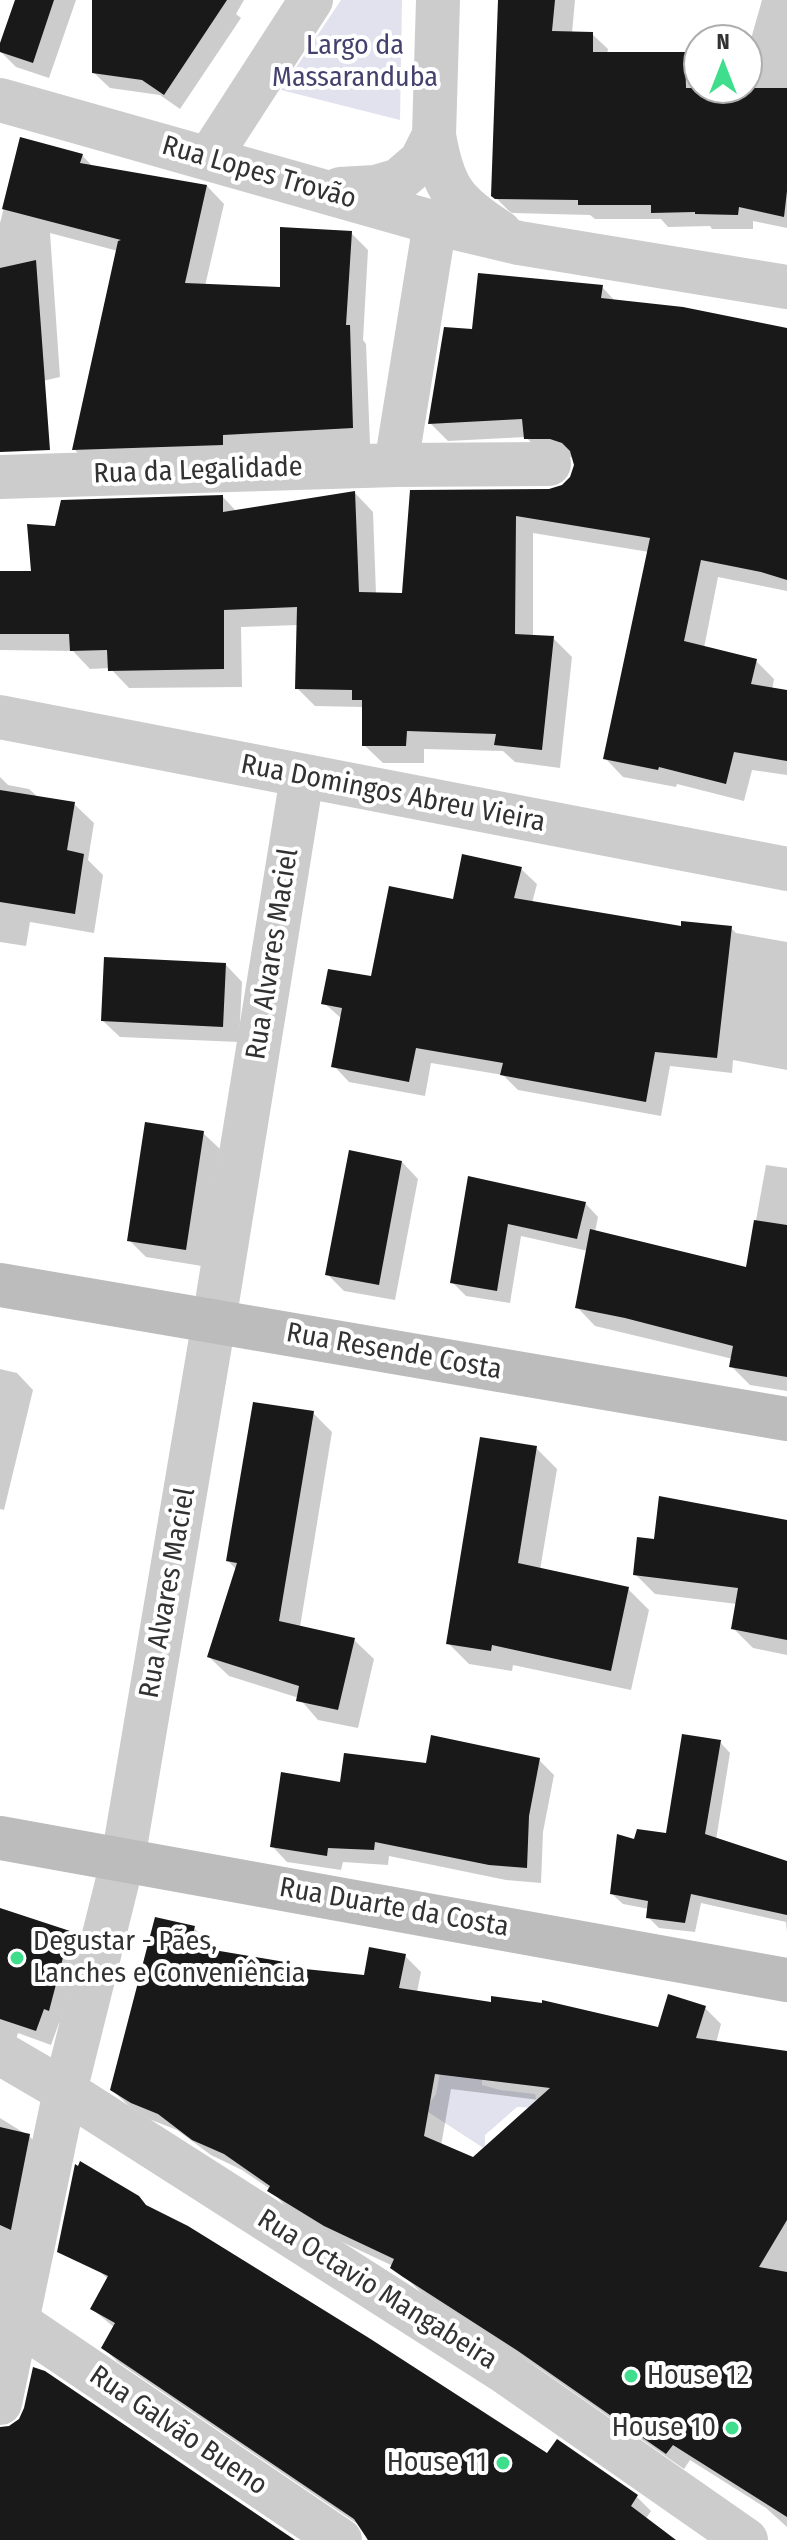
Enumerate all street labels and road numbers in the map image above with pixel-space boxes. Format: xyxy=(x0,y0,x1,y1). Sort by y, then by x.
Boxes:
street label: Rua Lopes Trovão xyxy=(158,129,360,217)
street label: Rua da Legalidade xyxy=(93,451,303,491)
street label: Rua Domingos Abreu Vieira xyxy=(238,748,548,840)
street label: Rua Alvares Maciel xyxy=(240,846,306,1062)
street label: Rua Resende Costa xyxy=(284,1317,504,1387)
street label: Rua Alvares Maciel xyxy=(133,1485,203,1701)
street label: Rua Duarte da Costa xyxy=(277,1871,511,1945)
street label: Rua Octavio Mangabeira xyxy=(251,2203,503,2377)
street label: Rua Galvão Bueno xyxy=(83,2359,273,2503)

